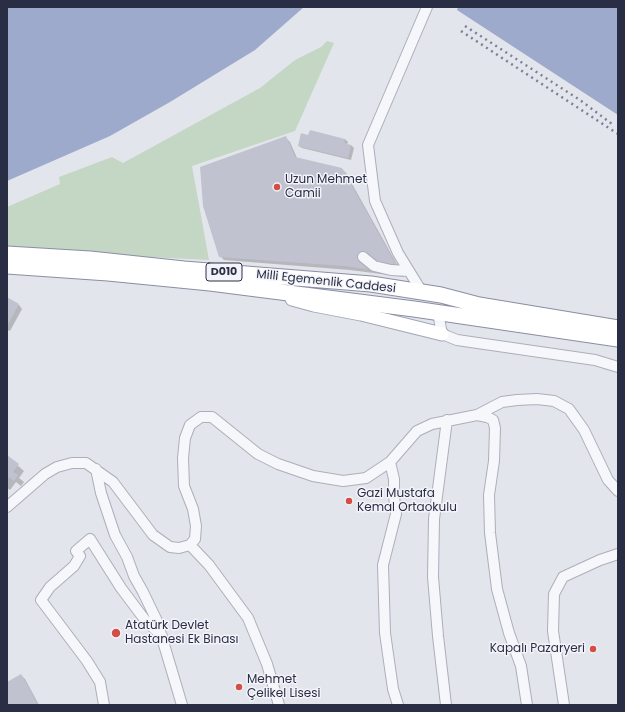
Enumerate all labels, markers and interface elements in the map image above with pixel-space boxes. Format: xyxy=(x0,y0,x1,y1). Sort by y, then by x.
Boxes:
place label: Uzun Mehmet Camii xyxy=(285,173,367,201)
marker: Uzun Mehmet Camii xyxy=(272,182,282,192)
road number: D010 xyxy=(206,263,242,281)
street label: Milli Egemenlik Caddesi xyxy=(256,268,396,296)
place label: Gazi Mustafa Kemal Ortaokulu xyxy=(357,487,457,515)
marker: Gazi Mustafa Kemal Ortaokulu xyxy=(344,496,354,506)
place label: Atatürk Devlet Hastanesi Ek Binası xyxy=(125,619,239,647)
marker: Atatürk Devlet Hastanesi Ek Binası xyxy=(110,627,122,639)
place label: Kapalı Pazaryeri xyxy=(490,642,585,656)
marker: Kapalı Pazaryeri xyxy=(588,644,598,654)
place label: Mehmet Çelikel Lisesi xyxy=(247,673,320,701)
marker: Mehmet Çelikel Lisesi xyxy=(234,682,244,692)

